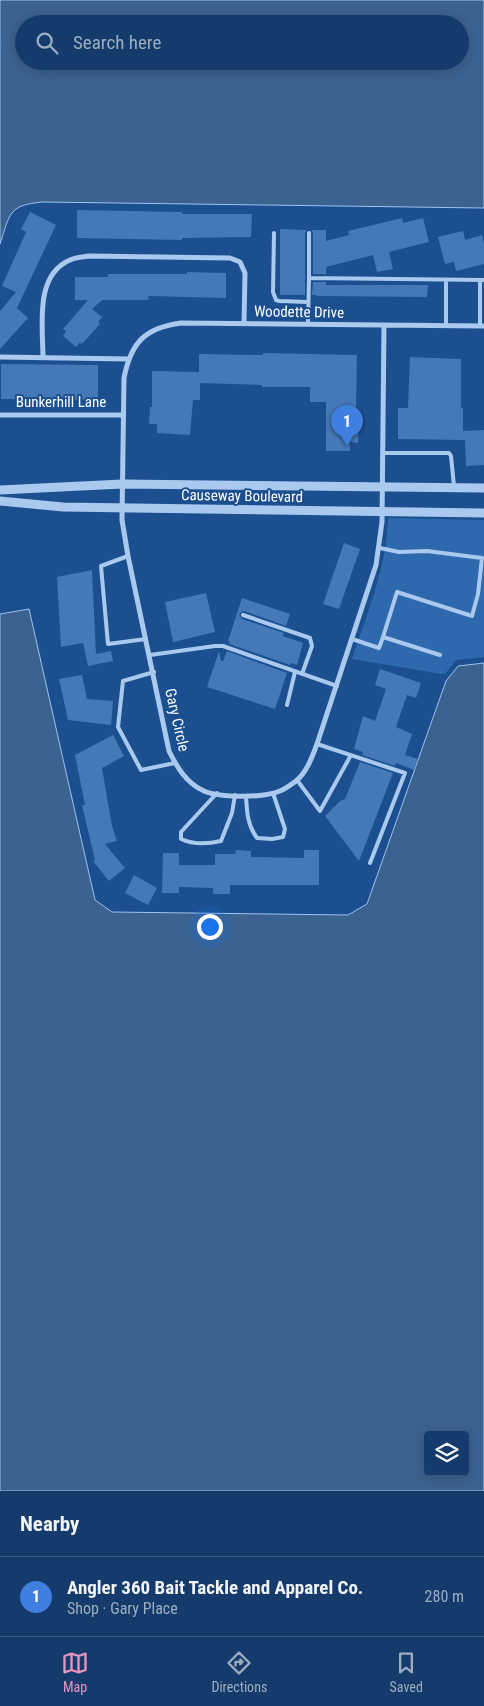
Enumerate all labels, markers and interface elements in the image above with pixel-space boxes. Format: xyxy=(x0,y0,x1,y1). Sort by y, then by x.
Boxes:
search box xyxy=(15,15,469,70)
icon: search xyxy=(33,29,61,57)
text: Search here xyxy=(73,31,161,54)
street label: Woodette Drive xyxy=(254,302,344,322)
street label: Bunkerhill Lane xyxy=(16,393,106,411)
pin: 1 xyxy=(331,405,363,446)
street label: Causeway Boulevard xyxy=(181,486,303,506)
street label: Gary Circle xyxy=(161,687,193,753)
your location xyxy=(197,914,223,940)
map controls xyxy=(424,1431,469,1476)
button: layers xyxy=(424,1431,469,1476)
text: Nearby xyxy=(20,1512,79,1536)
text: Angler 360 Bait Tackle and Apparel Co. xyxy=(67,1576,363,1599)
text: 1 xyxy=(32,1587,40,1606)
text: 280 m xyxy=(425,1587,464,1606)
text: Shop · Gary Place xyxy=(67,1599,178,1618)
tab: Map xyxy=(61,1649,89,1695)
tab: Directions xyxy=(211,1649,267,1695)
tab: Saved xyxy=(390,1649,423,1695)

